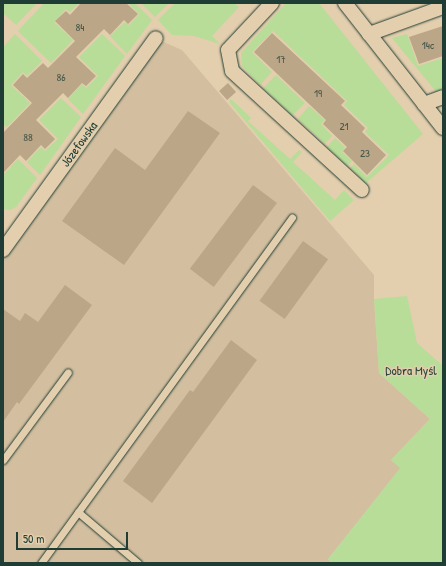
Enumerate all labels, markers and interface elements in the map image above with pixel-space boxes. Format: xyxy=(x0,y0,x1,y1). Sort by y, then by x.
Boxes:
house number: 84 xyxy=(76,20,84,34)
house number: 14c xyxy=(422,38,434,52)
house number: 17 xyxy=(276,52,286,66)
house number: 86 xyxy=(56,70,66,84)
house number: 19 xyxy=(314,86,322,100)
street label: Józefowska xyxy=(57,118,101,170)
house number: 21 xyxy=(339,119,349,133)
house number: 88 xyxy=(23,130,33,144)
house number: 23 xyxy=(360,146,370,160)
park label: Dobra Myśl xyxy=(385,362,437,378)
scale bar xyxy=(18,524,130,550)
text: 50 m xyxy=(23,530,44,547)

